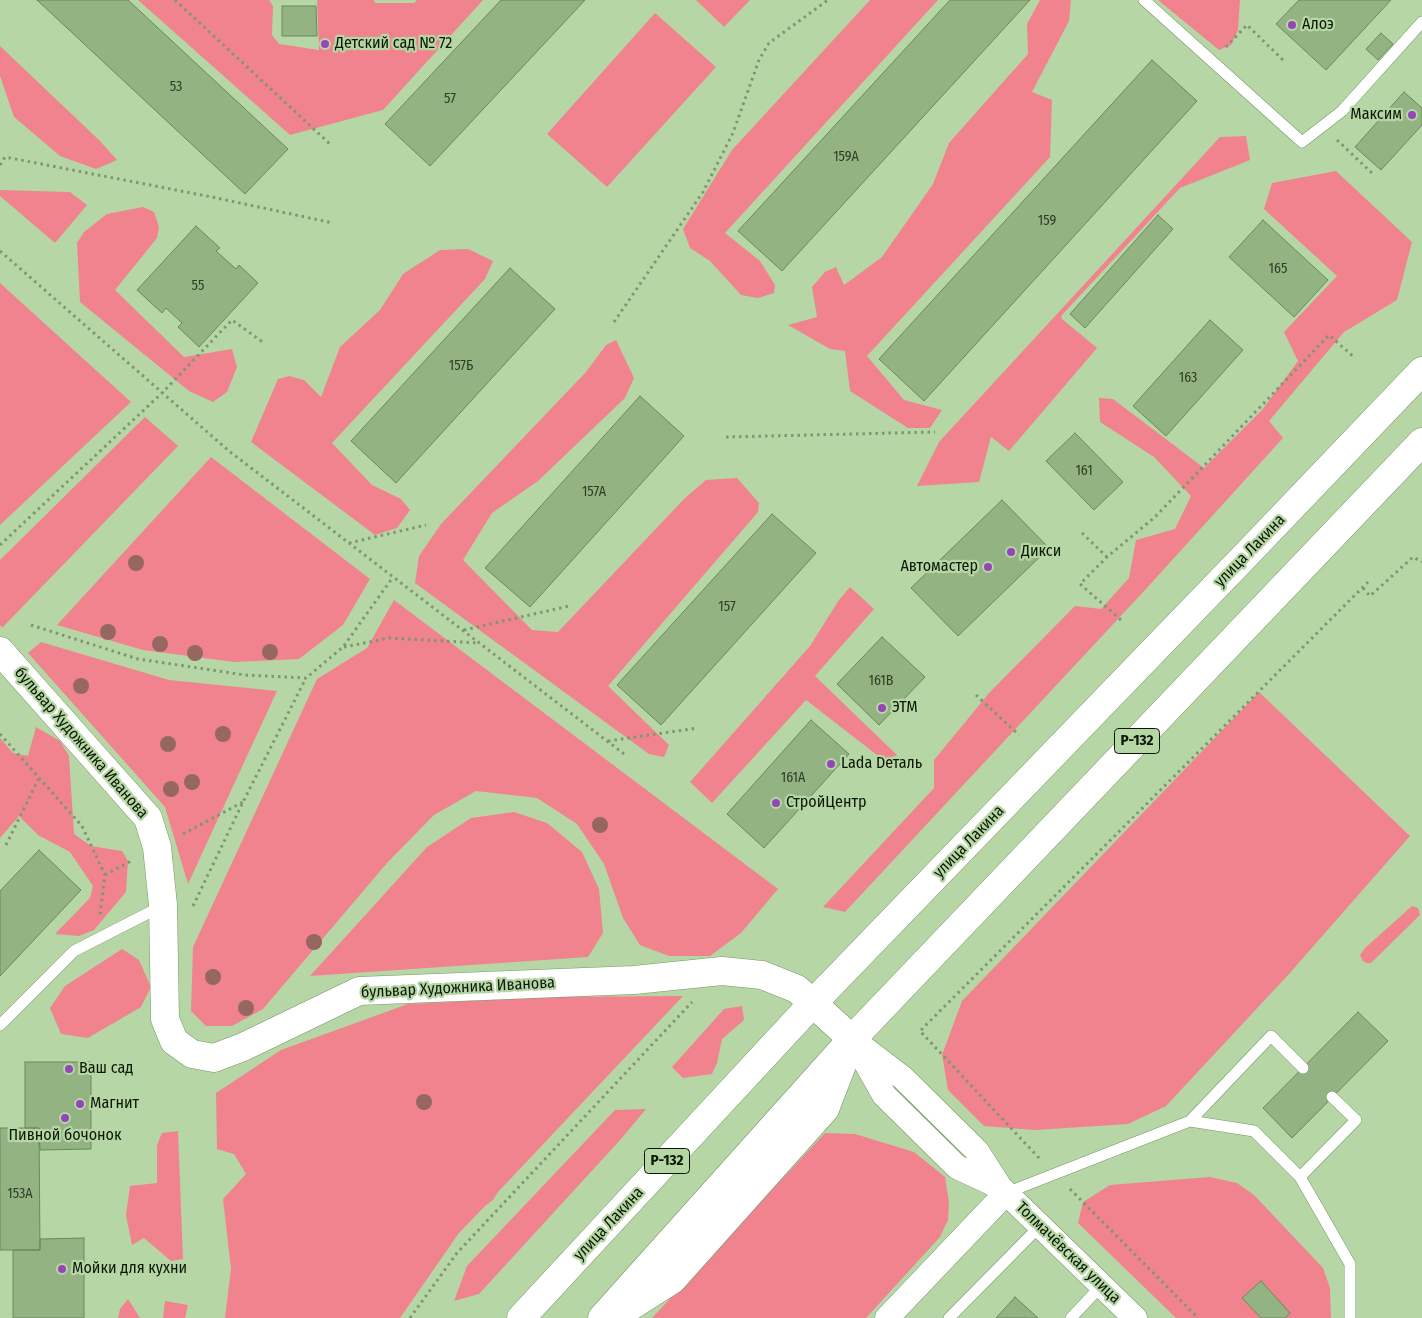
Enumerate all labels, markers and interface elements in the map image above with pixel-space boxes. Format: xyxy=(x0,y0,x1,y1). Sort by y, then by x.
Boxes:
place label: Алоэ xyxy=(1302,15,1334,35)
marker: Алоэ xyxy=(1286,19,1298,31)
place label: Детский сад № 72 xyxy=(335,34,452,54)
marker: Детский сад № 72 xyxy=(319,38,331,50)
house number: 53 xyxy=(170,79,182,95)
house number: 57 xyxy=(444,91,456,107)
place label: Максим xyxy=(1350,105,1402,125)
marker: Максим xyxy=(1406,109,1418,121)
house number: 159А xyxy=(833,149,859,165)
house number: 159 xyxy=(1038,213,1056,229)
house number: 165 xyxy=(1269,261,1287,277)
house number: 55 xyxy=(192,278,204,294)
house number: 157Б xyxy=(449,358,473,374)
house number: 163 xyxy=(1179,370,1197,386)
house number: 161 xyxy=(1075,463,1093,479)
house number: 157А xyxy=(582,484,606,500)
street label: улица Лакина xyxy=(1211,511,1289,591)
place label: Дикси xyxy=(1021,542,1061,562)
marker: Дикси xyxy=(1005,546,1017,558)
place label: Автомастер xyxy=(900,557,978,577)
marker: Автомастер xyxy=(982,561,994,573)
house number: 157 xyxy=(718,599,736,615)
street label: бульвар Художника Иванова xyxy=(10,663,152,823)
house number: 161В xyxy=(869,673,893,689)
place label: ЭТМ xyxy=(892,698,918,718)
marker: ЭТМ xyxy=(876,702,888,714)
road number: Р-132 xyxy=(1114,728,1160,754)
place label: Lada Dеталь xyxy=(841,754,922,774)
marker: Lada Dеталь xyxy=(825,758,837,770)
house number: 161А xyxy=(781,770,805,786)
place label: СтройЦентр xyxy=(786,793,866,813)
marker: СтройЦентр xyxy=(770,797,782,809)
street label: улица Лакина xyxy=(930,802,1008,882)
street label: бульвар Художника Иванова xyxy=(361,973,555,1003)
place label: Ваш сад xyxy=(79,1059,133,1079)
marker: Ваш сад xyxy=(63,1063,75,1075)
place label: Магнит xyxy=(90,1094,139,1114)
marker: Магнит xyxy=(74,1098,86,1110)
marker: Пивной бочонок xyxy=(59,1112,71,1124)
place label: Пивной бочонок xyxy=(8,1126,122,1146)
road number: Р-132 xyxy=(644,1148,690,1174)
street label: улица Лакина xyxy=(570,1183,648,1265)
house number: 153А xyxy=(7,1186,33,1202)
street label: Толмачёвская улица xyxy=(1012,1198,1124,1308)
place label: Мойки для кухни xyxy=(72,1259,187,1279)
marker: Мойки для кухни xyxy=(56,1263,68,1275)

